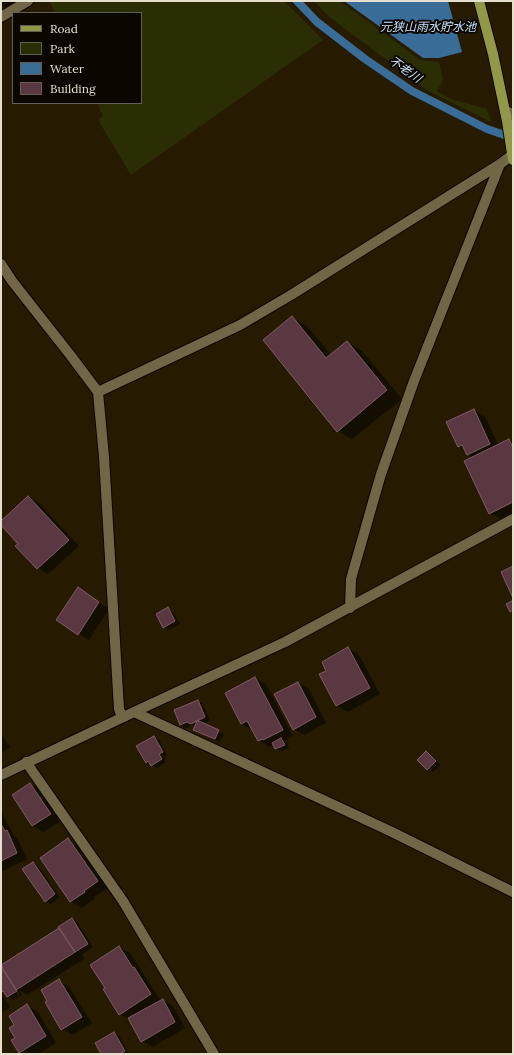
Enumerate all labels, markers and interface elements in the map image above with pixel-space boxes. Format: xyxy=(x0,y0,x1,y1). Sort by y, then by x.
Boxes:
legend xyxy=(12,12,142,104)
text: Road xyxy=(50,21,78,36)
water label: 元狭山雨水貯水池 xyxy=(380,21,476,35)
text: Park xyxy=(50,41,75,56)
water label: 不老川 xyxy=(386,54,424,86)
text: Water xyxy=(50,61,84,76)
text: Building xyxy=(50,81,96,96)

